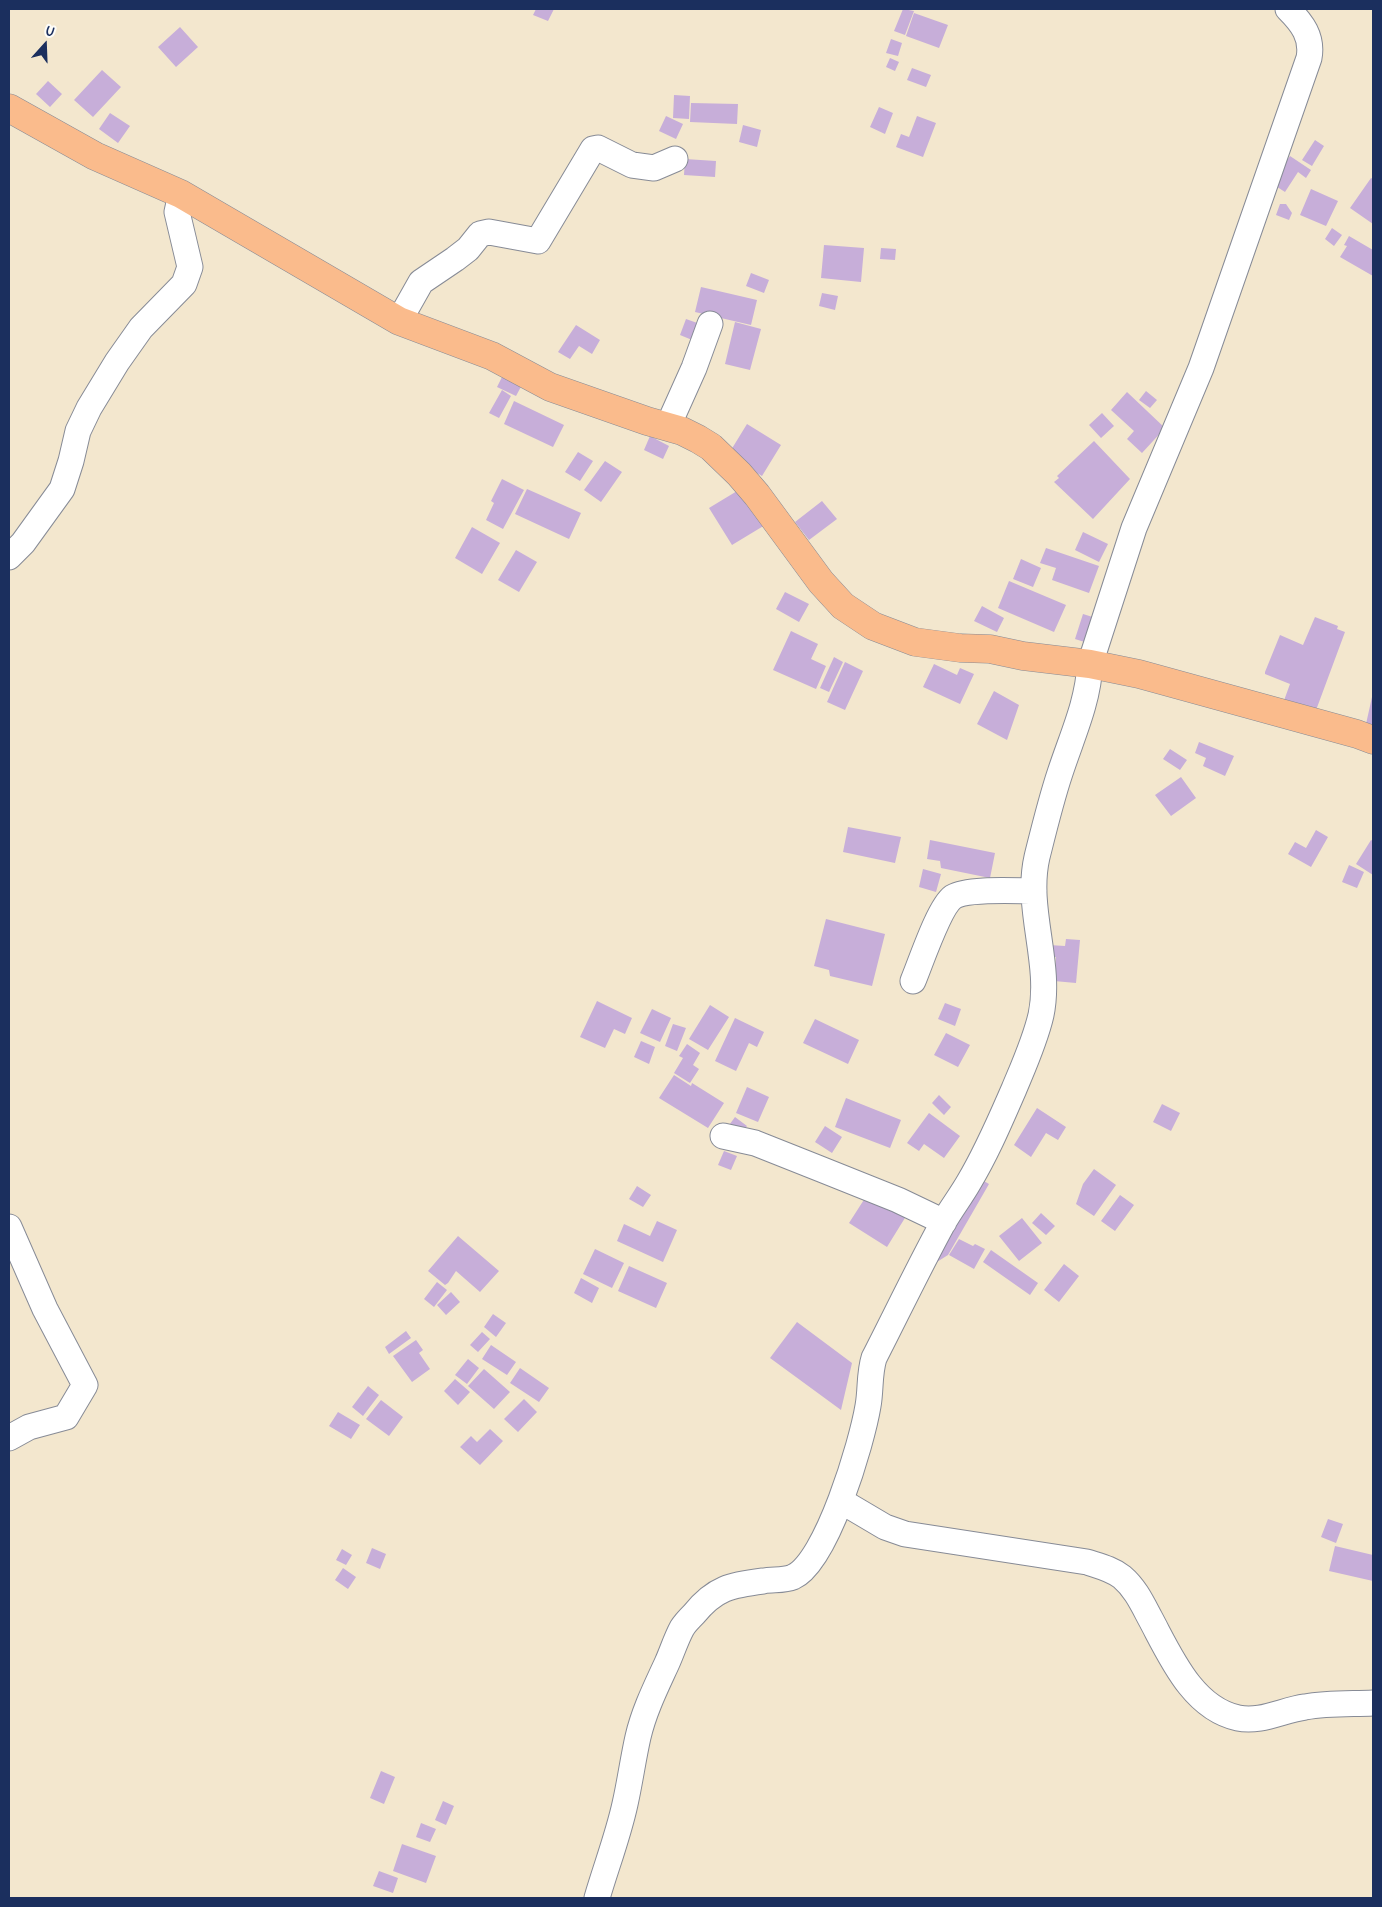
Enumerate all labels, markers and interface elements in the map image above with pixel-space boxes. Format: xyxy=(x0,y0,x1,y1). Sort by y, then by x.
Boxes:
north arrow xyxy=(20,20,70,70)
text: U xyxy=(43,20,57,41)

